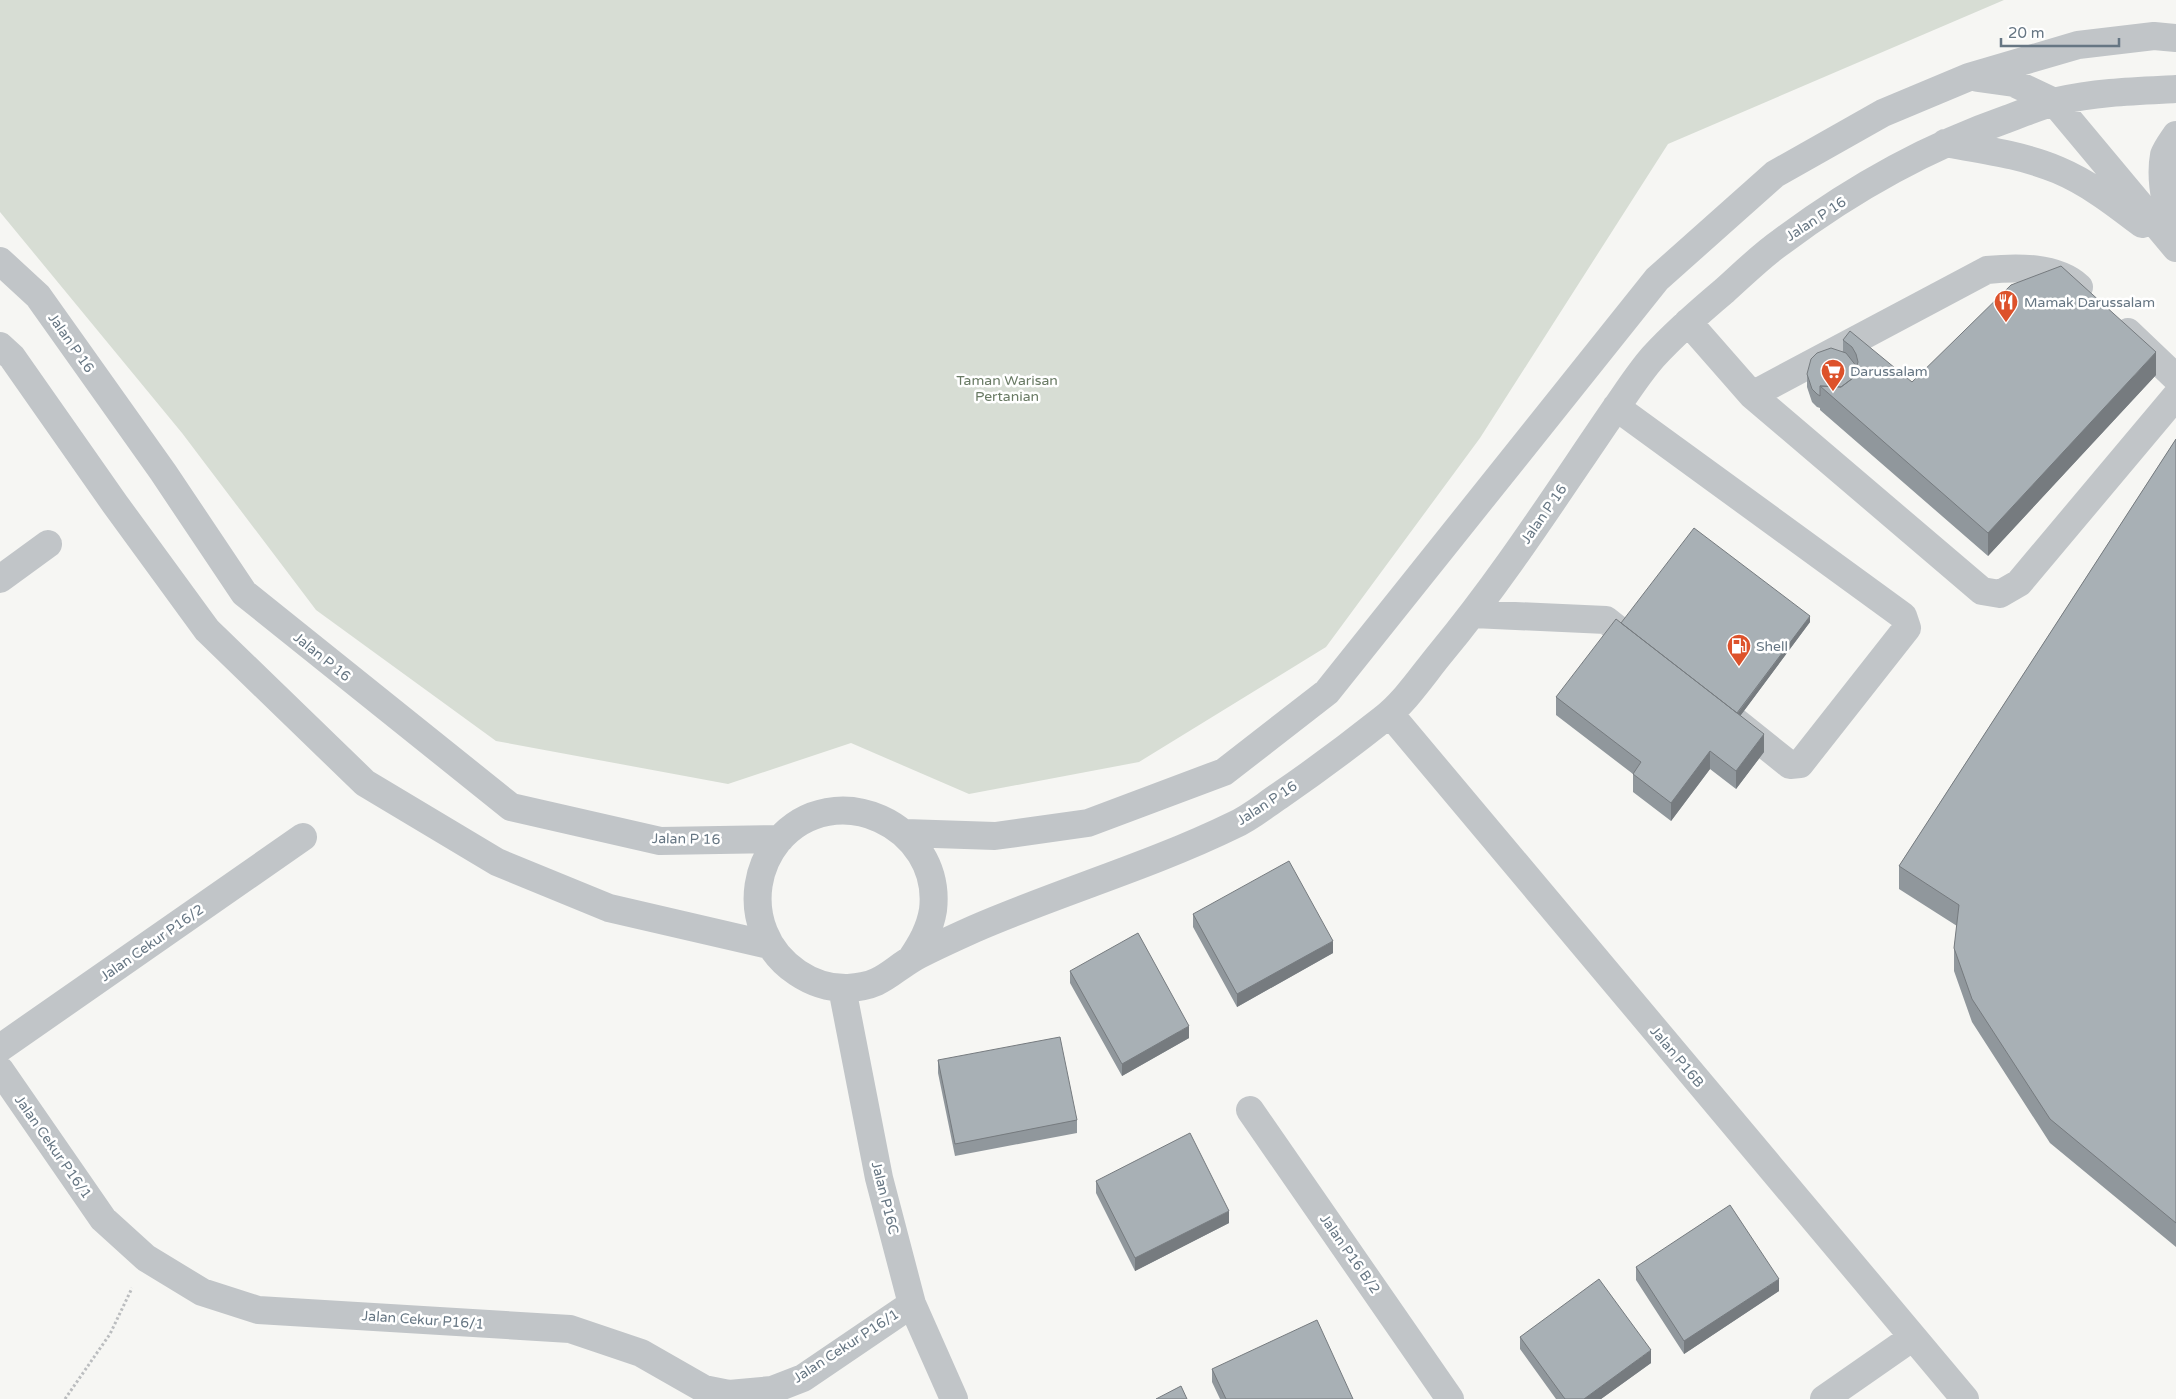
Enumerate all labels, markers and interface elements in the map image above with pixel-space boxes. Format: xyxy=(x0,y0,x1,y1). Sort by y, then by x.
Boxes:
scale bar xyxy=(2001,15,2118,47)
text: 20 m xyxy=(2008,24,2045,42)
street label: Jalan P 16 xyxy=(1783,193,1850,245)
restaurant icon: Mamak Darussalam xyxy=(1993,289,2019,323)
place label: Mamak Darussalam xyxy=(2024,294,2155,311)
street label: Jalan P 16 xyxy=(44,310,98,376)
supermarket icon: Darussalam xyxy=(1820,358,1846,392)
place label: Darussalam xyxy=(1850,363,1928,380)
park label: Taman Warisan Pertanian xyxy=(956,372,1058,405)
street label: Jalan P 16 xyxy=(1517,481,1571,547)
street label: Jalan P 16 xyxy=(290,629,354,685)
fuel station icon: Shell xyxy=(1726,633,1752,667)
place label: Shell xyxy=(1756,638,1788,655)
street label: Jalan P 16 xyxy=(1234,777,1301,829)
street label: Jalan P 16 xyxy=(652,830,721,848)
street label: Jalan Cekur P16/2 xyxy=(97,901,207,985)
street label: Jalan P16B xyxy=(1647,1023,1707,1091)
street label: Jalan Cekur P16/1 xyxy=(11,1092,95,1202)
street label: Jalan P16C xyxy=(868,1160,902,1237)
street label: Jalan P16 B/2 xyxy=(1316,1211,1384,1297)
street label: Jalan Cekur P16/1 xyxy=(790,1306,902,1386)
street label: Jalan Cekur P16/1 xyxy=(361,1307,485,1333)

